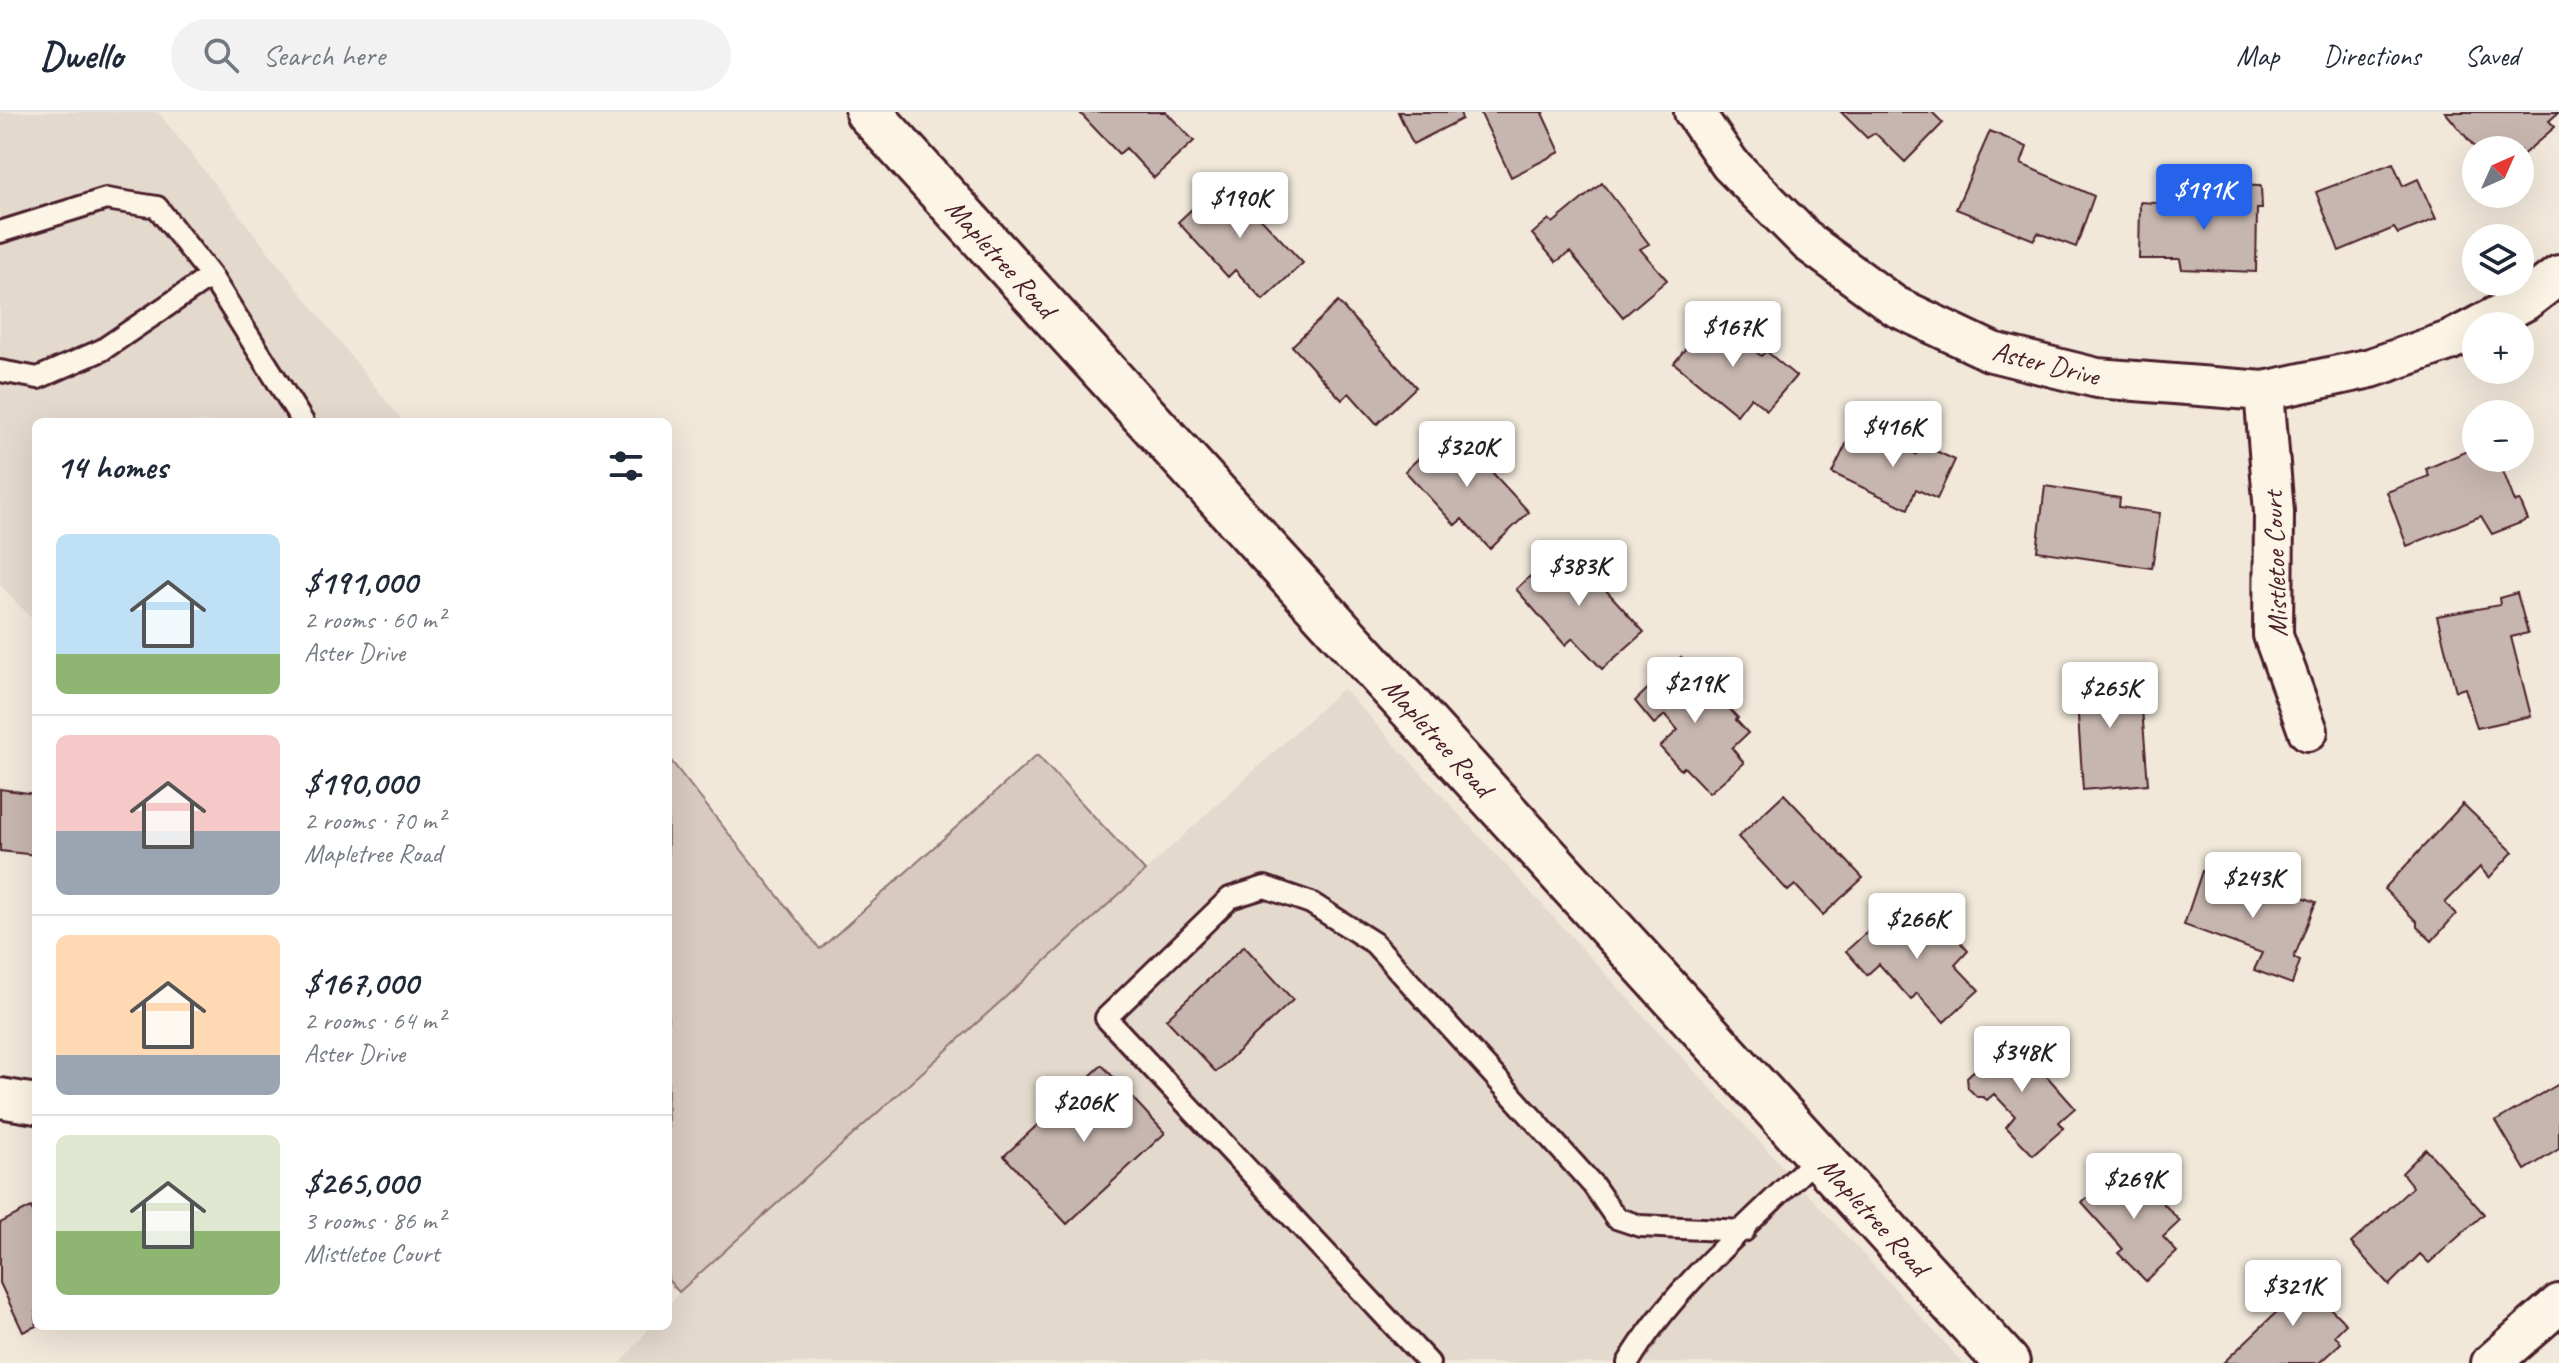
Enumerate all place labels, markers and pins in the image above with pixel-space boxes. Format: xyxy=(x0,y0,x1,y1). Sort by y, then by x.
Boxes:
pin: $191K xyxy=(2148,164,2260,232)
pin: $190K xyxy=(1184,172,1296,240)
pin: $167K xyxy=(1677,301,1789,369)
pin: $416K xyxy=(1837,401,1949,469)
pin: $320K xyxy=(1411,421,1523,489)
pin: $383K xyxy=(1523,540,1635,608)
pin: $219K xyxy=(1639,657,1751,725)
pin: $265K xyxy=(2054,662,2166,730)
pin: $243K xyxy=(2197,852,2309,920)
pin: $266K xyxy=(1861,893,1973,961)
pin: $348K xyxy=(1966,1026,2078,1094)
pin: $206K xyxy=(1028,1076,1140,1144)
pin: $269K xyxy=(2078,1153,2190,1221)
pin: $321K xyxy=(2237,1260,2349,1328)

